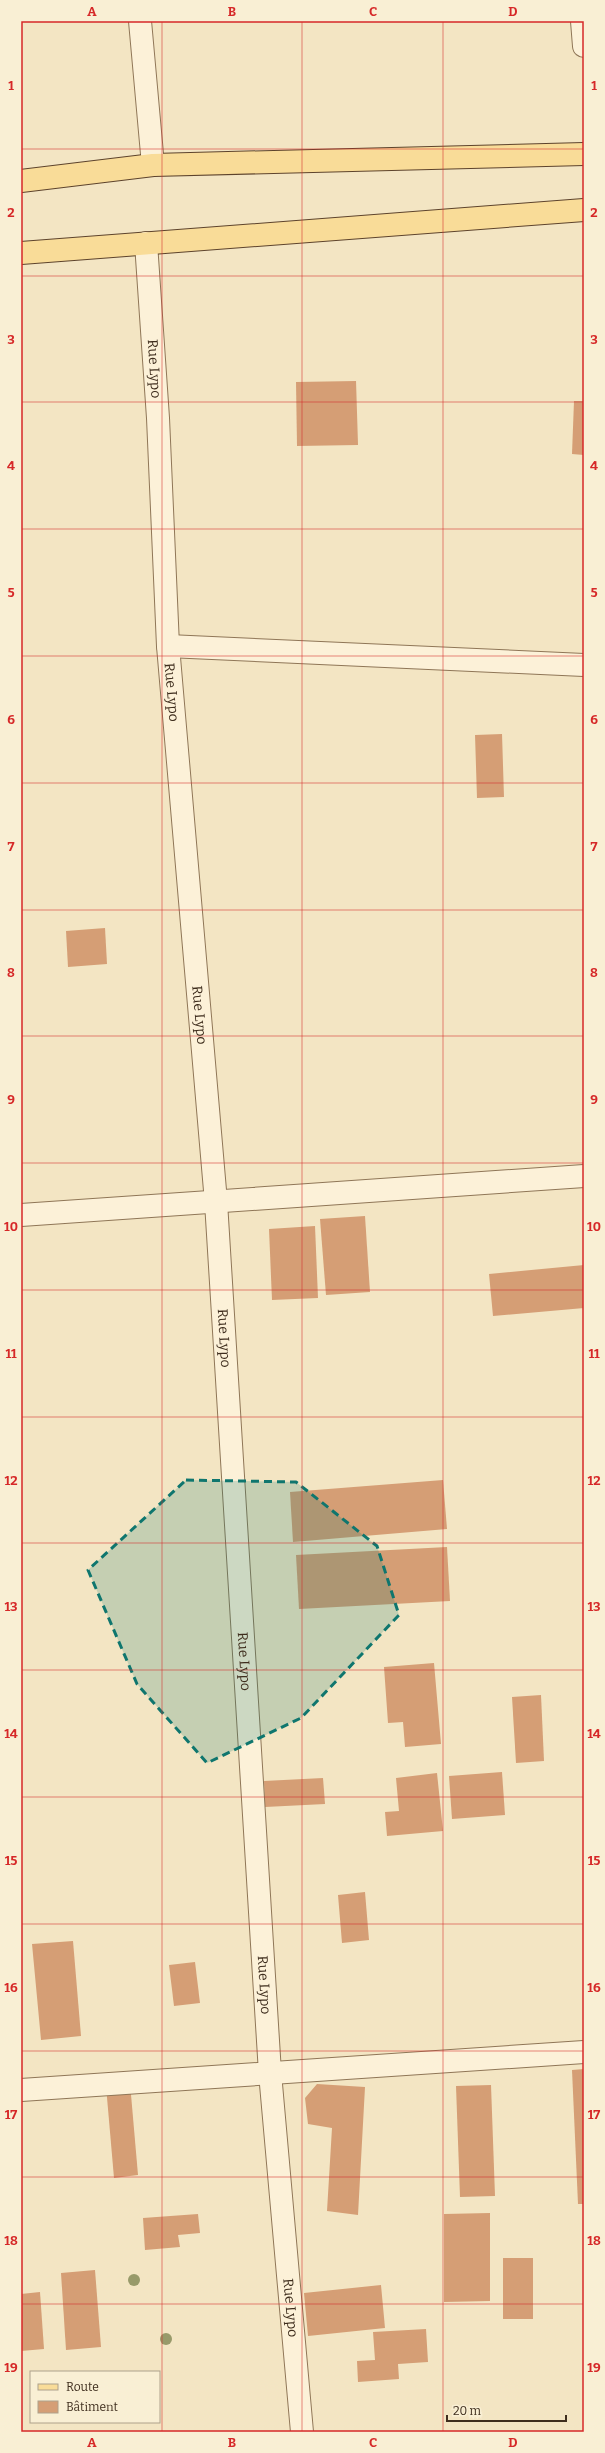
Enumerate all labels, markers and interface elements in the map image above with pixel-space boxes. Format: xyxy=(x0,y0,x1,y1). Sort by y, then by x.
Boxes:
text: A xyxy=(87,4,97,19)
text: B xyxy=(228,4,236,19)
text: C xyxy=(369,4,377,19)
text: D xyxy=(508,4,518,19)
text: 1 xyxy=(8,78,14,93)
text: 1 xyxy=(591,78,597,93)
text: 2 xyxy=(7,205,15,220)
text: 2 xyxy=(590,205,598,220)
text: 3 xyxy=(7,332,15,347)
text: 3 xyxy=(590,332,598,347)
street label: Rue Lypo xyxy=(144,339,165,399)
text: 4 xyxy=(7,458,15,473)
text: 4 xyxy=(590,458,598,473)
text: 5 xyxy=(7,585,15,600)
text: 5 xyxy=(590,585,598,600)
street label: Rue Lypo xyxy=(160,662,182,722)
text: 6 xyxy=(7,712,15,727)
text: 6 xyxy=(590,712,598,727)
text: 7 xyxy=(8,839,15,854)
text: 7 xyxy=(591,839,598,854)
text: 8 xyxy=(7,965,15,980)
text: 8 xyxy=(590,965,598,980)
street label: Rue Lypo xyxy=(188,985,210,1045)
text: 9 xyxy=(7,1092,15,1107)
text: 9 xyxy=(590,1092,598,1107)
text: 10 xyxy=(4,1219,18,1234)
text: 10 xyxy=(587,1219,601,1234)
street label: Rue Lypo xyxy=(214,1308,234,1368)
text: 11 xyxy=(5,1346,17,1361)
text: 11 xyxy=(588,1346,600,1361)
text: 12 xyxy=(5,1473,17,1488)
text: 12 xyxy=(588,1473,600,1488)
text: 13 xyxy=(4,1599,18,1614)
text: 13 xyxy=(587,1599,601,1614)
street label: Rue Lypo xyxy=(234,1631,254,1691)
text: 14 xyxy=(4,1726,18,1741)
text: 14 xyxy=(587,1726,601,1741)
text: 15 xyxy=(5,1853,17,1868)
text: 15 xyxy=(588,1853,600,1868)
street label: Rue Lypo xyxy=(254,1955,274,2015)
text: 16 xyxy=(4,1980,18,1995)
text: 16 xyxy=(587,1980,601,1995)
text: 17 xyxy=(5,2107,17,2122)
text: 17 xyxy=(588,2107,600,2122)
text: 18 xyxy=(4,2233,18,2248)
text: 18 xyxy=(587,2233,601,2248)
street label: Rue Lypo xyxy=(279,2278,302,2338)
text: 19 xyxy=(4,2360,18,2375)
text: 19 xyxy=(587,2360,601,2375)
legend xyxy=(30,2371,160,2423)
text: Route xyxy=(66,2380,99,2394)
scale bar xyxy=(447,2397,566,2423)
text: Bâtiment xyxy=(66,2400,119,2414)
text: 20 m xyxy=(453,2404,482,2418)
text: A xyxy=(87,2435,97,2450)
text: B xyxy=(228,2435,236,2450)
text: C xyxy=(369,2435,377,2450)
text: D xyxy=(508,2435,518,2450)

